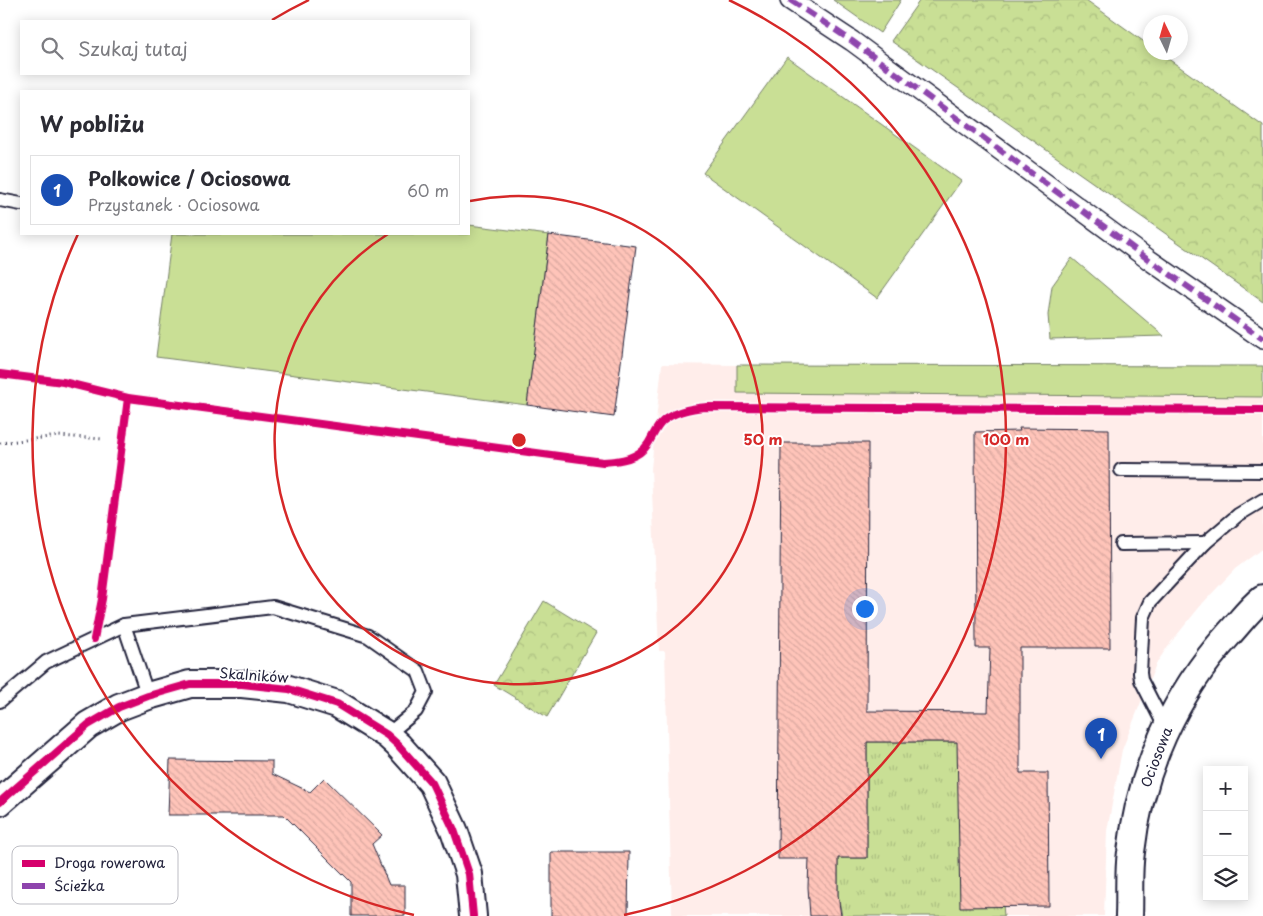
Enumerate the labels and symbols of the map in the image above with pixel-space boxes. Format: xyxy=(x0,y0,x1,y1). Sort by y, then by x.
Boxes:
north arrow xyxy=(1143,15,1188,60)
text: 50 m xyxy=(744,427,782,450)
text: 100 m xyxy=(983,427,1029,450)
centre of rings xyxy=(510,431,528,449)
your location xyxy=(852,596,878,622)
street label: Skalników xyxy=(219,662,290,688)
pin: 1 xyxy=(1085,718,1117,759)
street label: Ociosowa xyxy=(1135,723,1177,790)
legend xyxy=(12,846,178,904)
text: Droga rowerowa xyxy=(54,852,165,873)
text: Ścieżka xyxy=(54,875,105,896)

